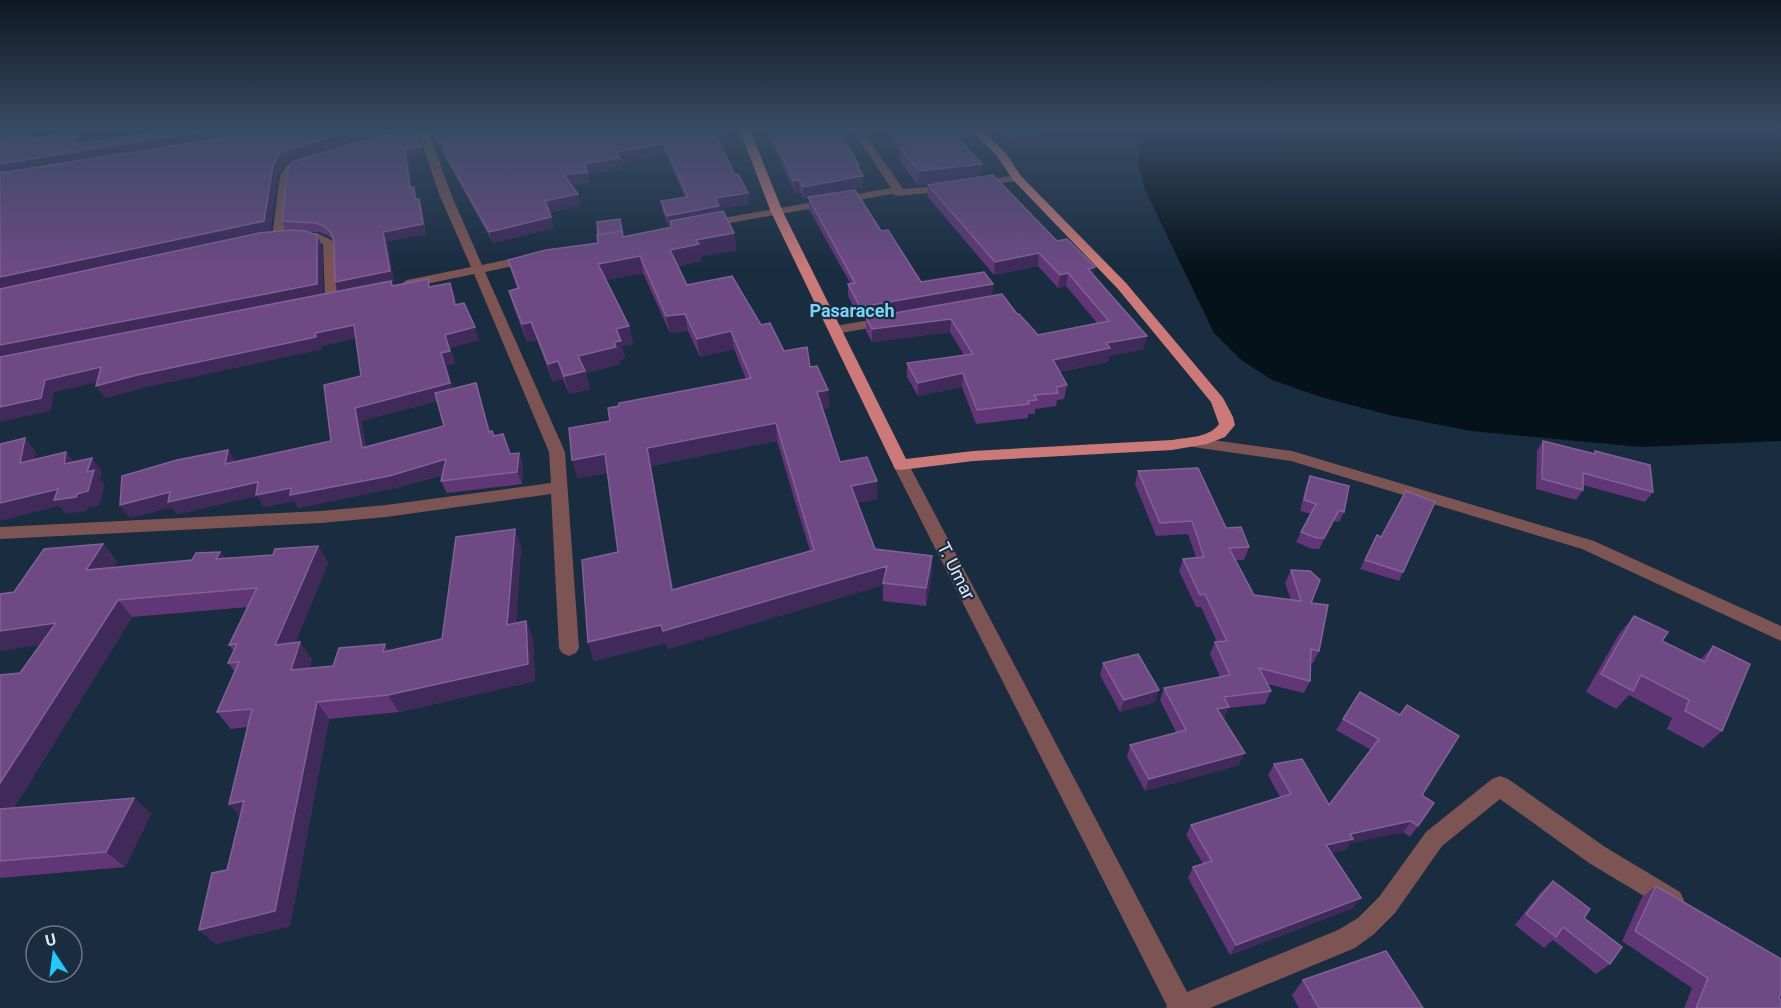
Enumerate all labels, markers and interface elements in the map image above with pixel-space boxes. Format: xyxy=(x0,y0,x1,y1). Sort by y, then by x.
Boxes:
district label: Pasaraceh xyxy=(809,300,895,321)
street label: T. Umar xyxy=(933,539,980,603)
north arrow xyxy=(24,924,84,984)
text: U xyxy=(43,929,58,950)

